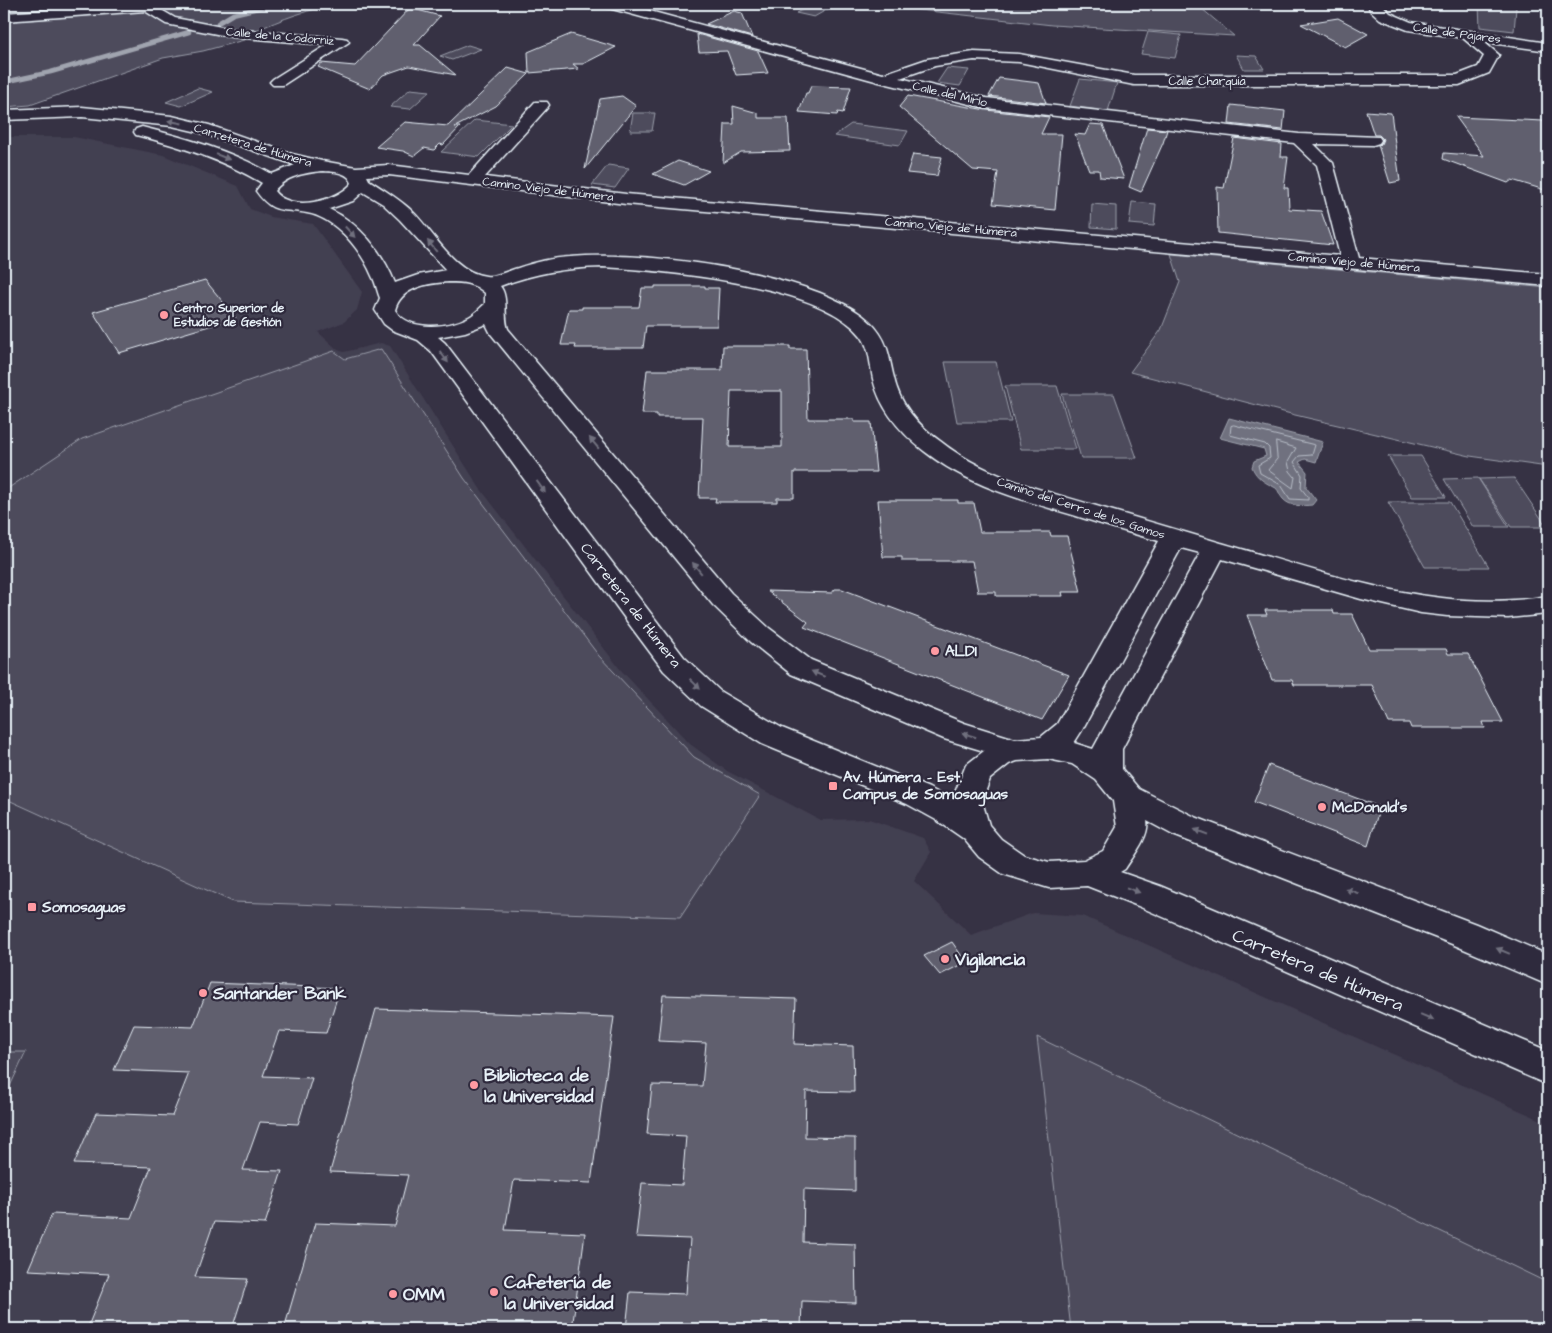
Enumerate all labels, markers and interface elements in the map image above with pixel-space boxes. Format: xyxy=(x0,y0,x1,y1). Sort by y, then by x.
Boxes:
street label: Calle de Pajares xyxy=(1412,19,1502,48)
street label: Calle de la Codorniz xyxy=(225,23,335,50)
street label: Calle Charquía xyxy=(1168,73,1246,90)
street label: Calle del Mirlo xyxy=(911,78,989,111)
one-way arrow xyxy=(168,118,183,126)
street label: Carretera de Húmera xyxy=(192,119,314,172)
one-way arrow xyxy=(215,154,230,162)
street label: Camino Viejo de Húmera xyxy=(481,173,615,206)
street label: Camino Viejo de Húmera xyxy=(884,213,1018,242)
one-way arrow xyxy=(344,226,356,238)
one-way arrow xyxy=(426,240,437,253)
street label: Camino Viejo de Húmera xyxy=(1287,248,1421,277)
place label: Centro Superior de Estudios de Gestión xyxy=(174,300,285,331)
marker: Centro Superior de Estudios de Gestión xyxy=(158,309,170,321)
one-way arrow xyxy=(439,350,450,363)
one-way arrow xyxy=(588,437,599,450)
street label: Camino del Cerro de los Gamos xyxy=(995,473,1167,544)
one-way arrow xyxy=(536,480,546,494)
street label: Carretera de Húmera xyxy=(575,538,686,672)
one-way arrow xyxy=(691,563,703,575)
place label: ALDI xyxy=(945,641,977,662)
marker: ALDI xyxy=(929,645,941,657)
one-way arrow xyxy=(810,670,825,678)
one-way arrow xyxy=(689,678,701,690)
one-way arrow xyxy=(961,731,976,739)
place label: Av. Húmera - Est. Campus de Somosaguas xyxy=(843,767,1009,807)
marker: Av. Húmera - Est. Campus de Somosaguas xyxy=(827,780,839,792)
place label: McDonald's xyxy=(1332,797,1408,818)
marker: McDonald's xyxy=(1316,801,1328,813)
one-way arrow xyxy=(1193,828,1208,836)
one-way arrow xyxy=(1126,886,1141,894)
one-way arrow xyxy=(1344,887,1359,895)
place label: Somosaguas xyxy=(41,897,126,920)
marker: Somosaguas xyxy=(26,901,38,913)
street label: Carretera de Húmera xyxy=(1228,923,1407,1018)
one-way arrow xyxy=(1496,946,1510,954)
place label: Vigilancia xyxy=(954,947,1026,973)
marker: Vigilancia xyxy=(939,953,951,965)
place label: Santander Bank xyxy=(212,981,347,1006)
marker: Santander Bank xyxy=(197,987,209,999)
one-way arrow xyxy=(1420,1014,1434,1022)
place label: Biblioteca de la Universidad xyxy=(484,1063,594,1109)
marker: Biblioteca de la Universidad xyxy=(468,1079,480,1091)
place label: Cafetería de la Universidad xyxy=(504,1270,614,1316)
place label: OMM xyxy=(403,1282,445,1307)
marker: Cafetería de la Universidad xyxy=(488,1286,500,1298)
marker: OMM xyxy=(387,1288,399,1300)

